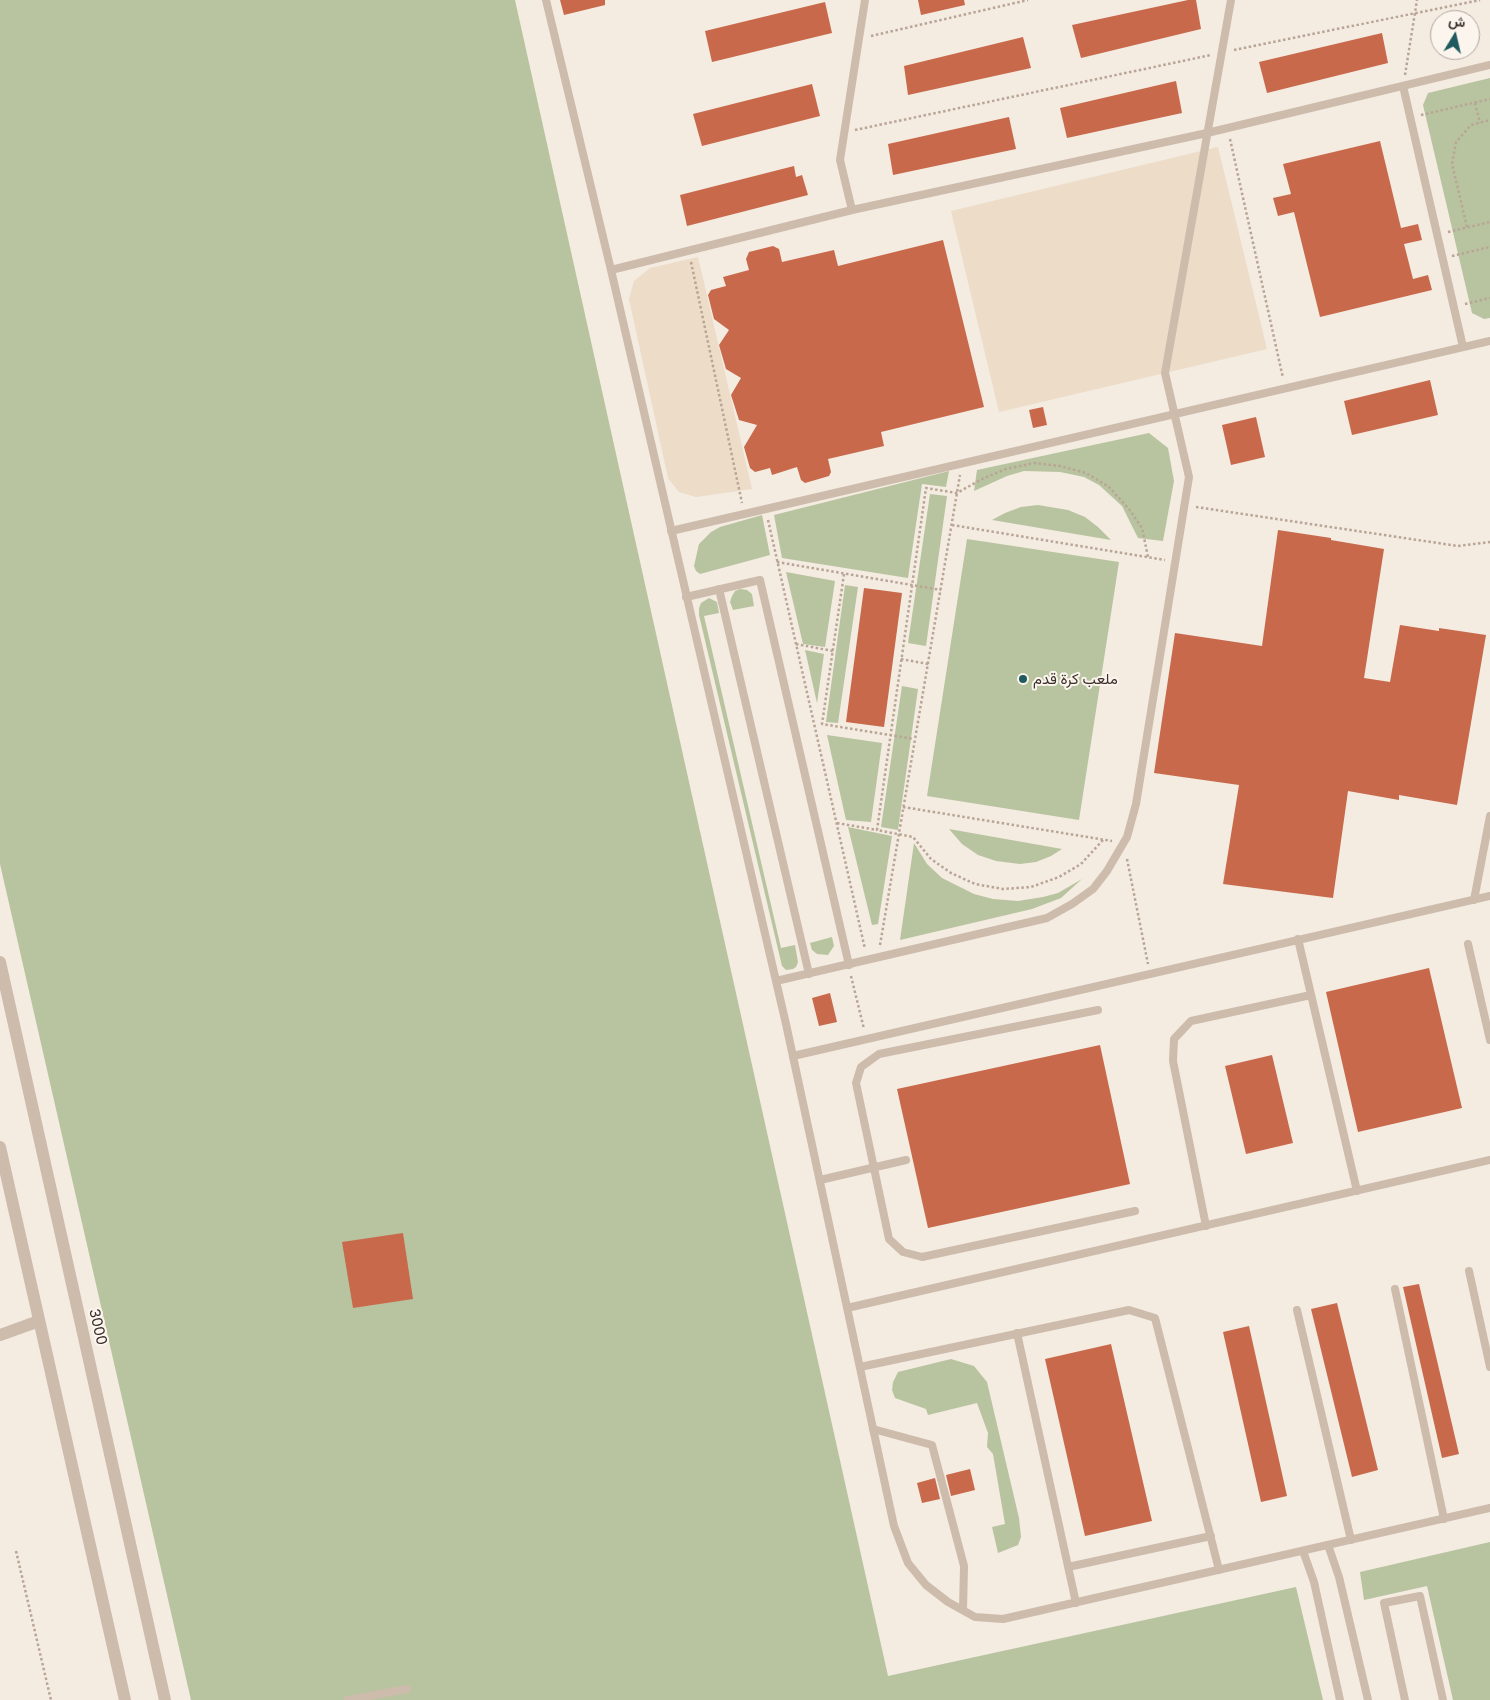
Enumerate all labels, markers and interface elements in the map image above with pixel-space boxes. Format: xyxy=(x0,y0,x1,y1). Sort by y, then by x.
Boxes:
north arrow xyxy=(1430,10,1480,60)
text: ش xyxy=(1448,11,1467,30)
place label: ملعب كرة قدم xyxy=(1033,670,1118,688)
marker: ملعب كرة قدم xyxy=(1017,673,1029,685)
street label: 3000 xyxy=(85,1307,111,1347)

